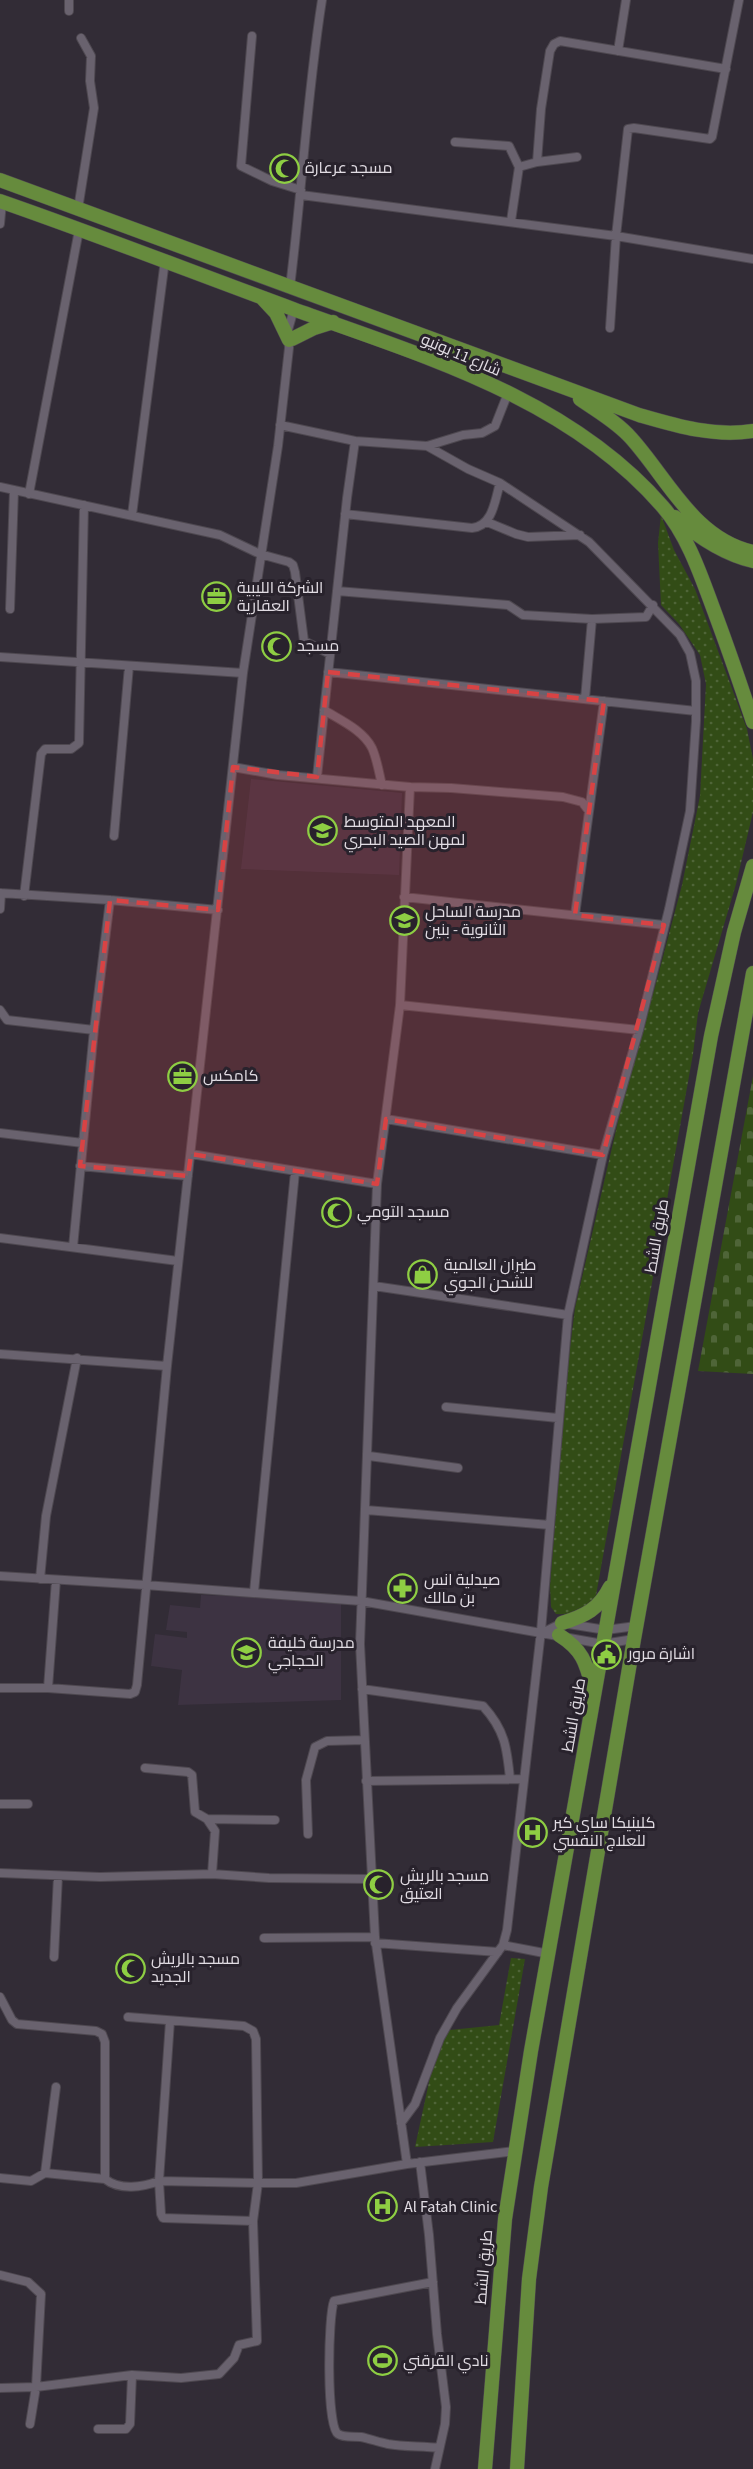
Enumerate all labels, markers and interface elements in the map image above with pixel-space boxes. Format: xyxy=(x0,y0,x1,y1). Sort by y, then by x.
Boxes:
mosque icon: مسجد عرعارة xyxy=(268,152,300,184)
place label: مسجد عرعارة xyxy=(305,157,392,179)
street label: شارع 11 يونيو xyxy=(418,328,504,382)
place label: الشركة الليبية العقارية xyxy=(237,577,323,617)
office icon: الشركة الليبية العقارية xyxy=(200,581,232,613)
mosque icon: مسجد xyxy=(260,630,292,662)
place label: مسجد xyxy=(297,635,339,657)
place label: المعهد المتوسط لمهن الصيد البحري xyxy=(344,811,465,853)
school or university icon: المعهد المتوسط لمهن الصيد البحري xyxy=(307,815,339,847)
place label: مدرسة الساحل الثانوية - بنين xyxy=(425,901,521,941)
school or university icon: مدرسة الساحل الثانوية - بنين xyxy=(388,905,420,937)
office icon: كامكس xyxy=(166,1060,198,1092)
place label: كامكس xyxy=(203,1065,258,1087)
mosque icon: مسجد التومي xyxy=(320,1196,352,1228)
street label: طريق الشط xyxy=(640,1197,674,1275)
place label: مسجد التومي xyxy=(357,1201,450,1225)
place label: طيران العالمية للشحن الجوي xyxy=(444,1254,536,1296)
shop icon: طيران العالمية للشحن الجوي xyxy=(407,1258,439,1290)
place label: صيدلية انس بن مالك xyxy=(424,1569,500,1609)
pharmacy icon: صيدلية انس بن مالك xyxy=(387,1573,419,1605)
place label: مدرسة خليفة الحجاجي xyxy=(268,1632,355,1674)
school or university icon: مدرسة خليفة الحجاجي xyxy=(231,1636,263,1668)
public building icon: اشارة مرور xyxy=(591,1638,623,1670)
place label: اشارة مرور xyxy=(627,1643,695,1665)
street label: طريق الشط xyxy=(557,1676,591,1754)
place label: كلينيكا ساي كير للعلاج النفسي xyxy=(552,1812,655,1853)
hospital icon: كلينيكا ساي كير للعلاج النفسي xyxy=(516,1816,548,1848)
place label: مسجد بالريش العتيق xyxy=(400,1865,489,1905)
mosque icon: مسجد بالريش العتيق xyxy=(363,1869,395,1901)
place label: مسجد بالريش الجديد xyxy=(151,1948,240,1988)
mosque icon: مسجد بالريش الجديد xyxy=(114,1952,146,1984)
hospital icon: Al Fatah Clinic xyxy=(367,2191,399,2223)
place label: Al Fatah Clinic xyxy=(404,2196,497,2218)
street label: طريق الشط xyxy=(470,2229,498,2305)
sports icon: نادي القرقني xyxy=(366,2345,398,2377)
place label: نادي القرقني xyxy=(403,2350,488,2374)

